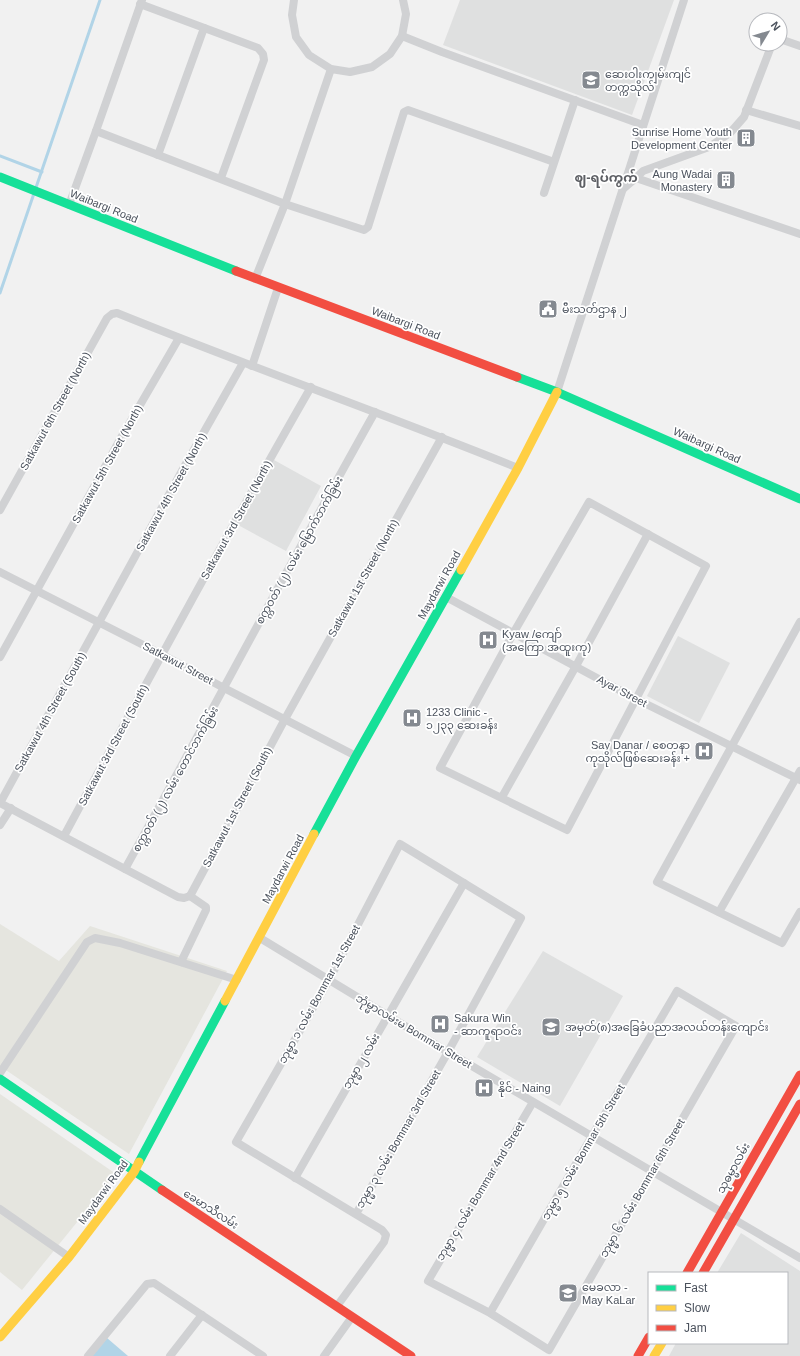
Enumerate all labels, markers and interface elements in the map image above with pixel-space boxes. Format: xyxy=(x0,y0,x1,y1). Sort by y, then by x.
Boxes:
north arrow xyxy=(748,12,788,52)
text: N xyxy=(769,19,783,33)
place label: ဆေးဝါးကျွမ်းကျင် တက္ကသိုလ် xyxy=(605,67,691,96)
school or university icon: ဆေးဝါးကျွမ်းကျင် တက္ကသိုလ် xyxy=(580,69,602,91)
place label: Sunrise Home Youth Development Center xyxy=(631,126,732,151)
building icon: Sunrise Home Youth Development Center xyxy=(735,127,757,149)
district label: ဈ-ရပ်ကွက် xyxy=(574,168,638,188)
place label: Aung Wadai Monastery xyxy=(652,168,712,193)
building icon: Aung Wadai Monastery xyxy=(715,169,737,191)
street label: Waibargi Road xyxy=(68,187,140,225)
public building icon: မီးသတ်ဌာန ၂ xyxy=(537,298,559,320)
place label: မီးသတ်ဌာန ၂ xyxy=(562,302,627,318)
street label: Waibargi Road xyxy=(370,304,442,342)
street label: Satkawut 6th Street (North) xyxy=(17,350,93,472)
street label: Satkawut 5th Street (North) xyxy=(69,403,145,525)
street label: Waibargi Road xyxy=(672,425,742,465)
street label: Satkawut 4th Street (North) xyxy=(133,431,209,553)
street label: Satkawut 3rd Street (North) xyxy=(198,459,274,581)
street label: စက္ကဝတ် (၂) လမ်း မြောက်ဘက်ခြမ်း xyxy=(252,473,347,627)
street label: Satkawut 1st Street (North) xyxy=(326,517,400,639)
street label: Maydarwi Road xyxy=(415,549,463,621)
place label: Kyaw /ကျော် (အကြော အထူးကု) xyxy=(502,627,591,656)
hospital icon: Kyaw /ကျော် (အကြော အထူးကု) xyxy=(477,629,499,651)
street label: Satkawut Street xyxy=(141,639,215,687)
street label: Satkawut 4th Street (South) xyxy=(12,650,88,774)
street label: Ayar Street xyxy=(595,673,649,709)
street label: Satkawut 3rd Street (South) xyxy=(76,682,150,808)
street label: စက္ကဝတ် (၂) လမ်း တောင်ဘက်ခြမ်း xyxy=(129,704,223,855)
place label: 1233 Clinic - ၁၂၃၃ ဆေးခန်း xyxy=(426,706,498,734)
hospital icon: 1233 Clinic - ၁၂၃၃ ဆေးခန်း xyxy=(401,707,423,729)
place label: Say Danar / စေတနာ ကုသိုလ်ဖြစ်ဆေးခန်း + xyxy=(586,739,690,767)
hospital icon: Say Danar / စေတနာ ကုသိုလ်ဖြစ်ဆေးခန်း + xyxy=(693,740,715,762)
street label: Satkawut 1st Street (South) xyxy=(200,745,274,869)
street label: Maydarwi Road xyxy=(260,832,306,906)
street label: ဘုမ္မာ ၁ လမ်း Bommar 1st Street xyxy=(275,922,365,1067)
street label: ဘုံမ္မာလမ်းမ Bommar Street xyxy=(352,991,475,1073)
place label: Sakura Win - ဆာကူရာဝင်း xyxy=(454,1012,522,1040)
hospital icon: Sakura Win - ဆာကူရာဝင်း xyxy=(429,1013,451,1035)
school or university icon: အမှတ်(၈)အခြေခံပညာအလယ်တန်းကျောင်း xyxy=(540,1016,562,1038)
place label: အမှတ်(၈)အခြေခံပညာအလယ်တန်းကျောင်း xyxy=(565,1020,769,1036)
street label: ဘုမ္မာ ၂ လမ်း xyxy=(339,1031,385,1092)
street label: ဘုမ္မာ ၃ လမ်း Bommar 3rd Street xyxy=(353,1067,445,1212)
hospital icon: နိုင် - Naing xyxy=(473,1077,495,1099)
place label: နိုင် - Naing xyxy=(498,1081,551,1097)
street label: ဘုမ္မာ ၅ လမ်း Bomnar 5th Street xyxy=(538,1082,630,1223)
street label: ဘုမ္မာ ၆ လမ်း Bommar 6th Street xyxy=(596,1116,689,1261)
street label: ဘုမ္မာ ၄ လမ်း Bommar 4nd Street xyxy=(433,1119,529,1264)
street label: သုဓမ္မာလမ်း xyxy=(713,1140,755,1197)
street label: Maydarwi Road xyxy=(76,1158,130,1226)
street label: ခေမာသီလမ်း xyxy=(181,1186,241,1231)
legend xyxy=(648,1272,788,1344)
place label: မေခလာ - May KaLar xyxy=(582,1281,636,1306)
text: Fast xyxy=(684,1281,708,1295)
school or university icon: မေခလာ - May KaLar xyxy=(557,1282,579,1304)
text: Slow xyxy=(684,1301,710,1315)
text: Jam xyxy=(684,1321,707,1335)

